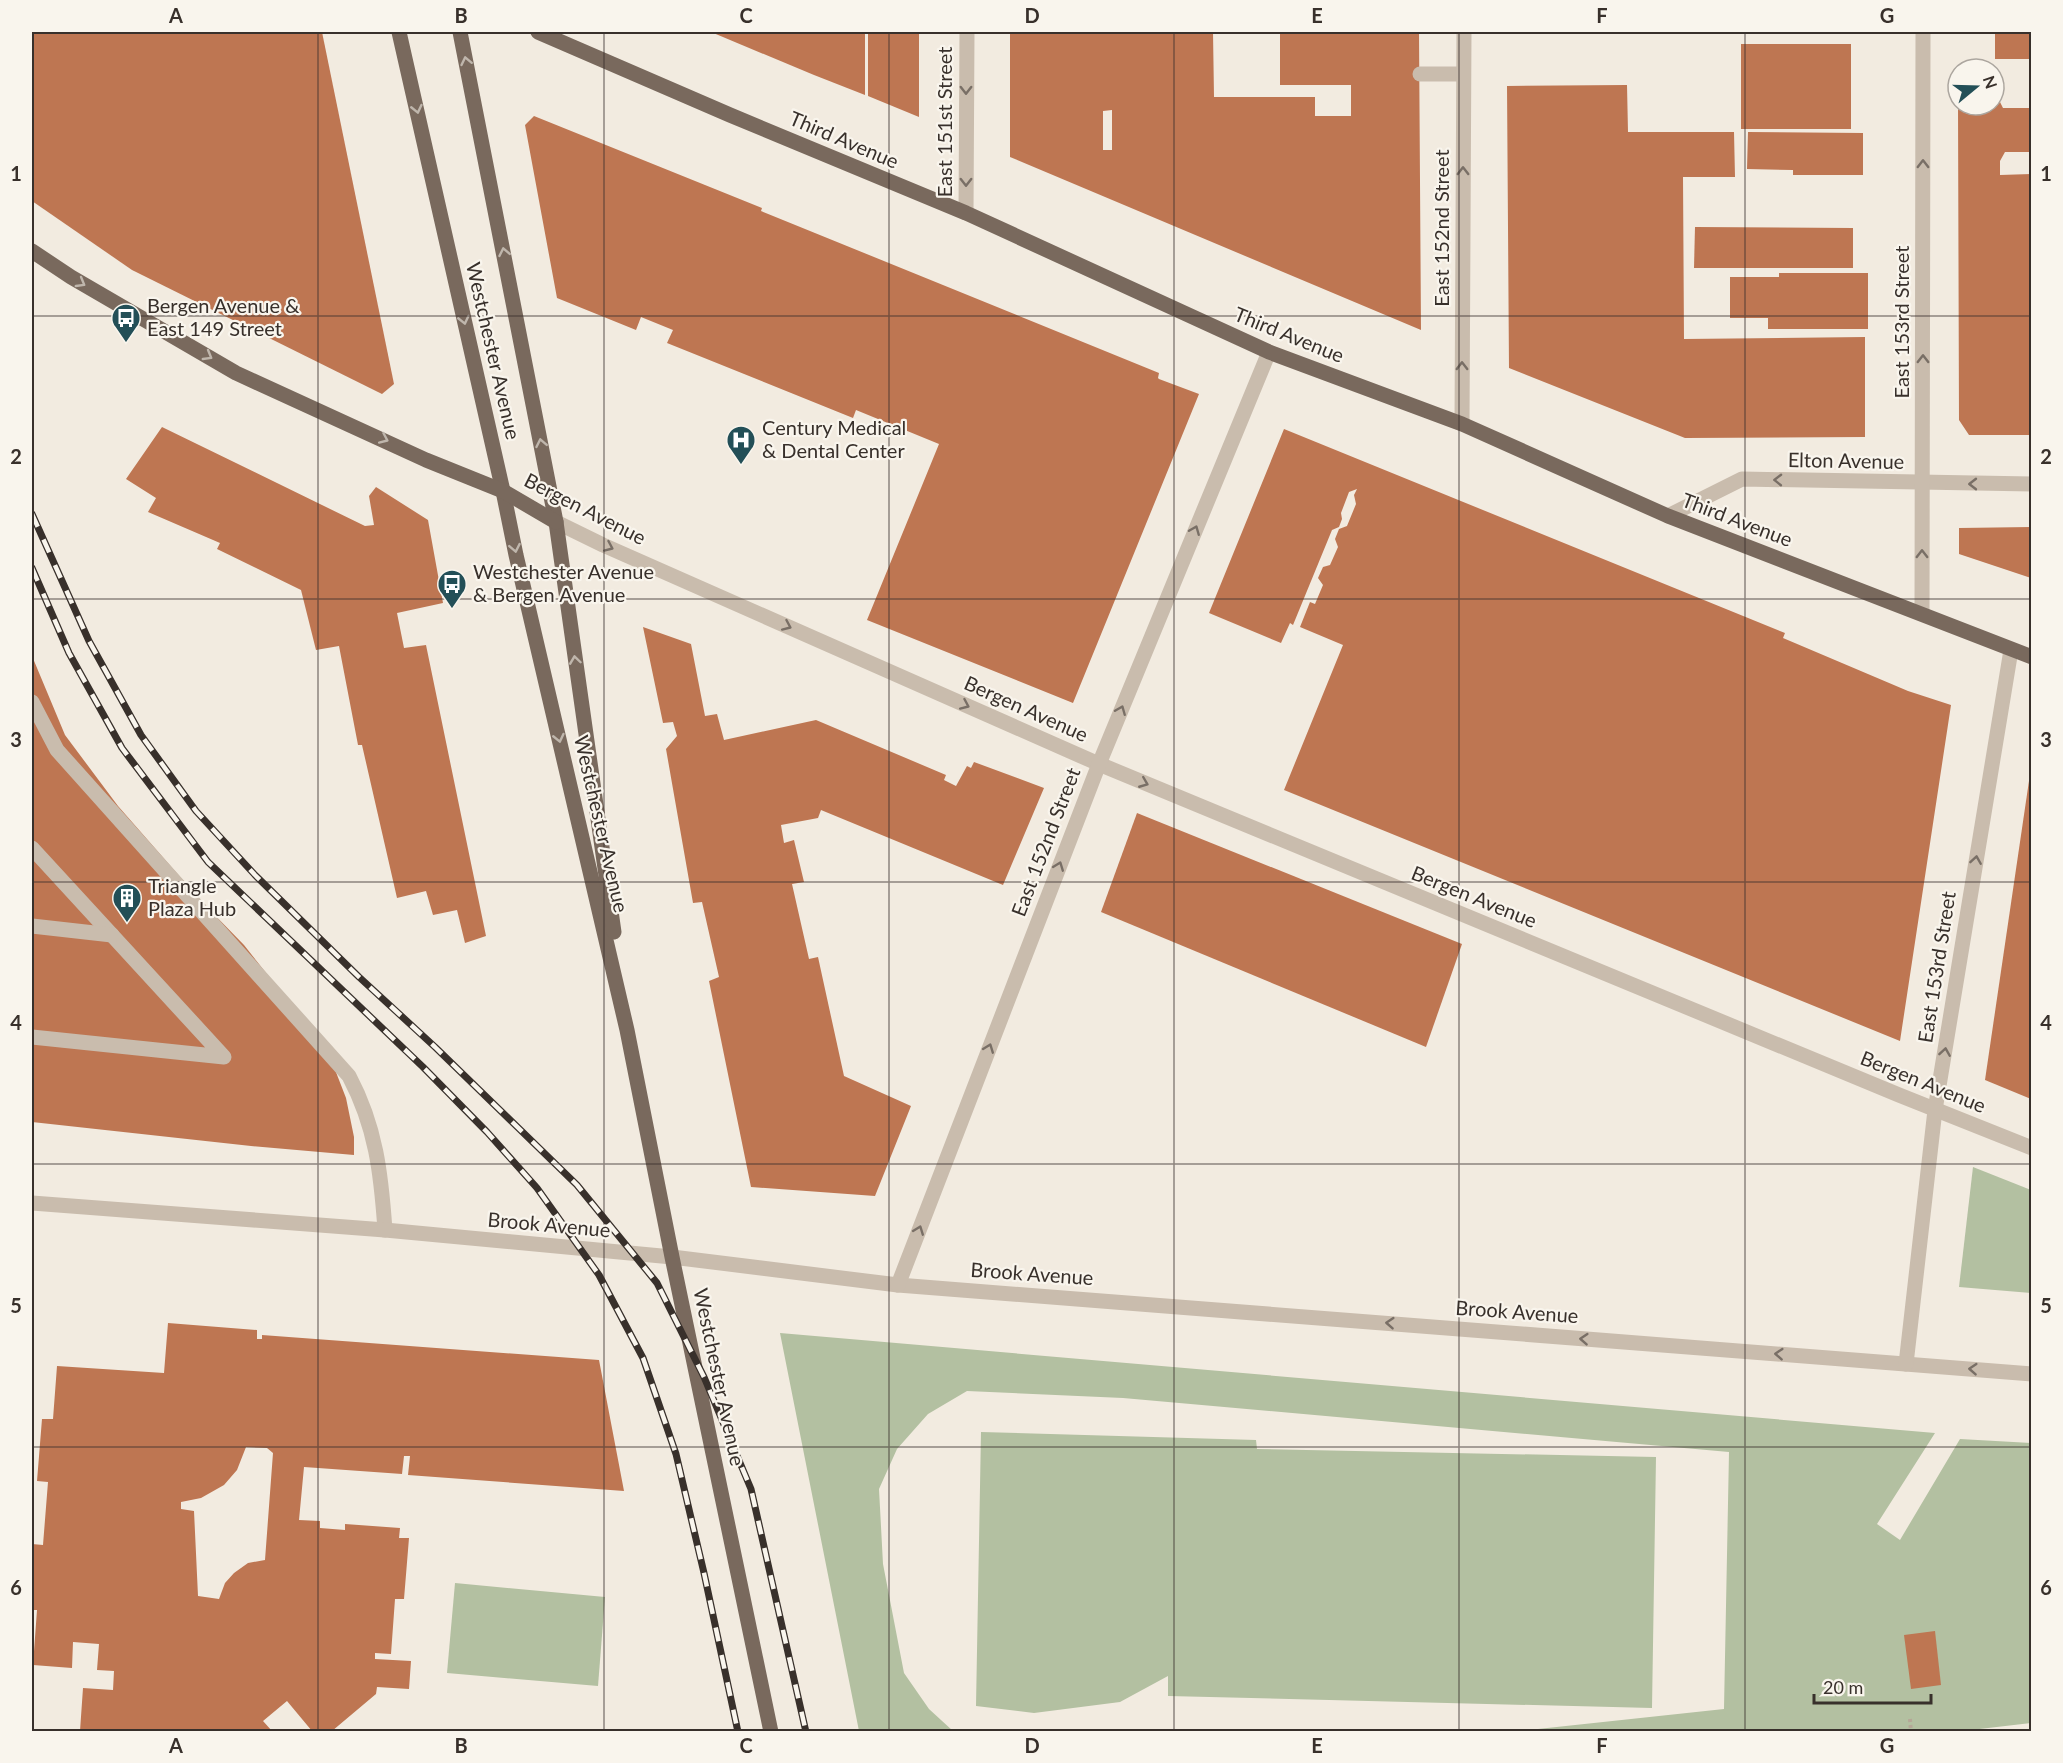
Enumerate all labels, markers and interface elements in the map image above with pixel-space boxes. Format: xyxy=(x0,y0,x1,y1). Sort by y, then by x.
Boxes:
text: A xyxy=(168,3,183,27)
text: B xyxy=(454,3,468,27)
text: C xyxy=(739,3,753,27)
text: D xyxy=(1024,3,1040,27)
text: E xyxy=(1311,3,1323,27)
text: F xyxy=(1596,3,1608,27)
text: G xyxy=(1880,3,1894,27)
street label: East 151st Street xyxy=(932,47,956,197)
one-way arrow xyxy=(460,56,473,66)
north arrow xyxy=(1946,57,2006,117)
text: N xyxy=(1980,73,2002,91)
one-way arrow xyxy=(960,85,973,94)
one-way arrow xyxy=(409,104,422,114)
street label: Third Avenue xyxy=(786,105,903,173)
street label: East 152nd Street xyxy=(1429,149,1453,307)
one-way arrow xyxy=(1917,160,1929,169)
text: 1 xyxy=(10,161,22,185)
text: 1 xyxy=(2040,161,2052,185)
one-way arrow xyxy=(1457,166,1469,175)
one-way arrow xyxy=(960,177,972,186)
street label: East 153rd Street xyxy=(1889,246,1913,399)
one-way arrow xyxy=(498,247,511,257)
street label: Westchester Avenue xyxy=(462,260,526,442)
one-way arrow xyxy=(75,275,85,287)
place label: Bergen Avenue & East 149 Street xyxy=(147,293,300,340)
street label: Third Avenue xyxy=(1231,301,1348,367)
bus stop icon: Bergen Avenue & East 149 Street xyxy=(110,302,142,344)
one-way arrow xyxy=(457,314,470,324)
one-way arrow xyxy=(202,349,212,360)
one-way arrow xyxy=(1917,355,1929,364)
one-way arrow xyxy=(1456,361,1468,370)
place label: Century Medical & Dental Center xyxy=(762,415,906,462)
hospital icon: Century Medical & Dental Center xyxy=(725,424,757,466)
one-way arrow xyxy=(377,432,388,444)
one-way arrow xyxy=(535,439,548,449)
text: 2 xyxy=(10,444,22,468)
text: 2 xyxy=(2040,444,2052,468)
street label: Elton Avenue xyxy=(1788,447,1904,473)
street label: Bergen Avenue xyxy=(521,467,650,549)
one-way arrow xyxy=(1774,474,1783,486)
one-way arrow xyxy=(1969,478,1978,490)
street label: Third Avenue xyxy=(1679,487,1796,551)
one-way arrow xyxy=(1188,525,1200,536)
one-way arrow xyxy=(602,540,613,552)
one-way arrow xyxy=(507,543,520,553)
one-way arrow xyxy=(1916,550,1928,559)
place label: Westchester Avenue & Bergen Avenue xyxy=(473,559,654,606)
bus stop icon: Westchester Avenue & Bergen Avenue xyxy=(436,568,468,610)
one-way arrow xyxy=(780,619,791,631)
one-way arrow xyxy=(569,655,581,665)
street label: Bergen Avenue xyxy=(961,670,1092,746)
one-way arrow xyxy=(959,698,970,710)
one-way arrow xyxy=(1114,705,1126,716)
text: 3 xyxy=(10,727,22,751)
text: 3 xyxy=(2040,727,2052,751)
one-way arrow xyxy=(551,733,564,743)
street label: Westchester Avenue xyxy=(570,733,634,915)
street label: East 152nd Street xyxy=(1006,764,1084,919)
one-way arrow xyxy=(1138,776,1149,788)
one-way arrow xyxy=(1970,855,1982,864)
street label: Bergen Avenue xyxy=(1408,860,1541,932)
one-way arrow xyxy=(1052,862,1065,872)
place label: Triangle Plaza Hub xyxy=(148,873,236,920)
building icon: Triangle Plaza Hub xyxy=(111,882,143,924)
street label: East 153rd Street xyxy=(1912,889,1960,1044)
text: 4 xyxy=(10,1010,22,1034)
text: 4 xyxy=(2040,1010,2052,1034)
one-way arrow xyxy=(982,1044,995,1054)
street label: Bergen Avenue xyxy=(1857,1045,1990,1117)
one-way arrow xyxy=(1938,1048,1950,1057)
street label: Brook Avenue xyxy=(487,1207,611,1241)
one-way arrow xyxy=(912,1226,925,1236)
street label: Brook Avenue xyxy=(970,1257,1094,1289)
street label: Westchester Avenue xyxy=(689,1286,751,1468)
text: 5 xyxy=(10,1293,22,1317)
text: 5 xyxy=(2040,1293,2052,1317)
street label: Brook Avenue xyxy=(1455,1295,1579,1327)
one-way arrow xyxy=(1385,1317,1394,1330)
one-way arrow xyxy=(1580,1333,1589,1346)
one-way arrow xyxy=(1774,1348,1783,1361)
one-way arrow xyxy=(1969,1363,1978,1376)
text: 6 xyxy=(10,1575,22,1599)
text: 6 xyxy=(2040,1575,2052,1599)
scale bar xyxy=(1814,1667,1931,1705)
text: 20 m xyxy=(1823,1676,1863,1698)
text: A xyxy=(168,1733,183,1757)
text: B xyxy=(454,1733,468,1757)
text: C xyxy=(739,1733,753,1757)
text: D xyxy=(1024,1733,1040,1757)
text: E xyxy=(1311,1733,1323,1757)
text: F xyxy=(1596,1733,1608,1757)
text: G xyxy=(1880,1733,1894,1757)

